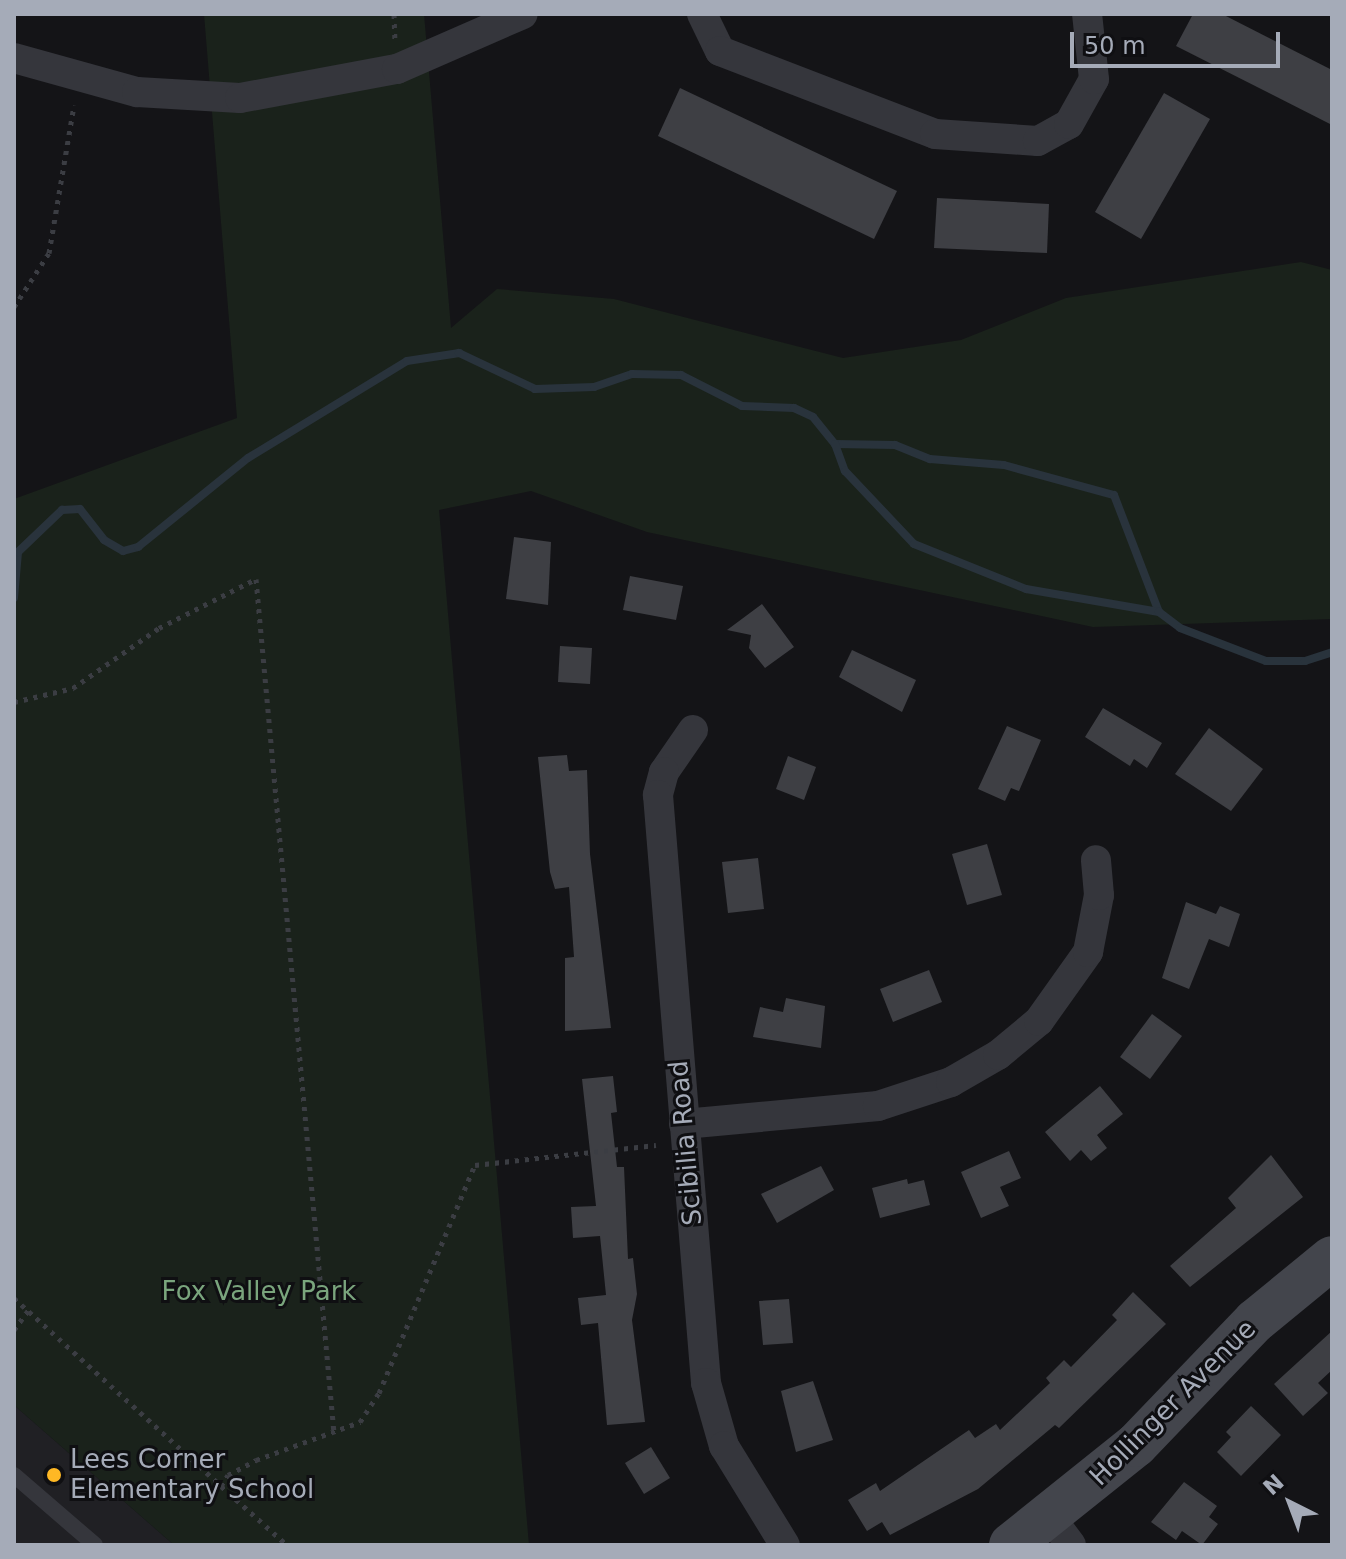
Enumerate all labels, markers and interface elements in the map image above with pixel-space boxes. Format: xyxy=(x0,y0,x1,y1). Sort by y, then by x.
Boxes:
scale bar xyxy=(1074,16,1284,66)
text: 50 m xyxy=(1084,32,1146,60)
street label: Scibilia Road xyxy=(663,1059,709,1227)
park label: Fox Valley Park xyxy=(162,1276,356,1308)
street label: Hollinger Avenue xyxy=(1084,1314,1262,1492)
place label: Lees Corner Elementary School xyxy=(70,1444,314,1506)
north arrow xyxy=(1250,1463,1330,1543)
marker: Lees Corner Elementary School xyxy=(45,1466,63,1484)
text: N xyxy=(1258,1469,1289,1500)

